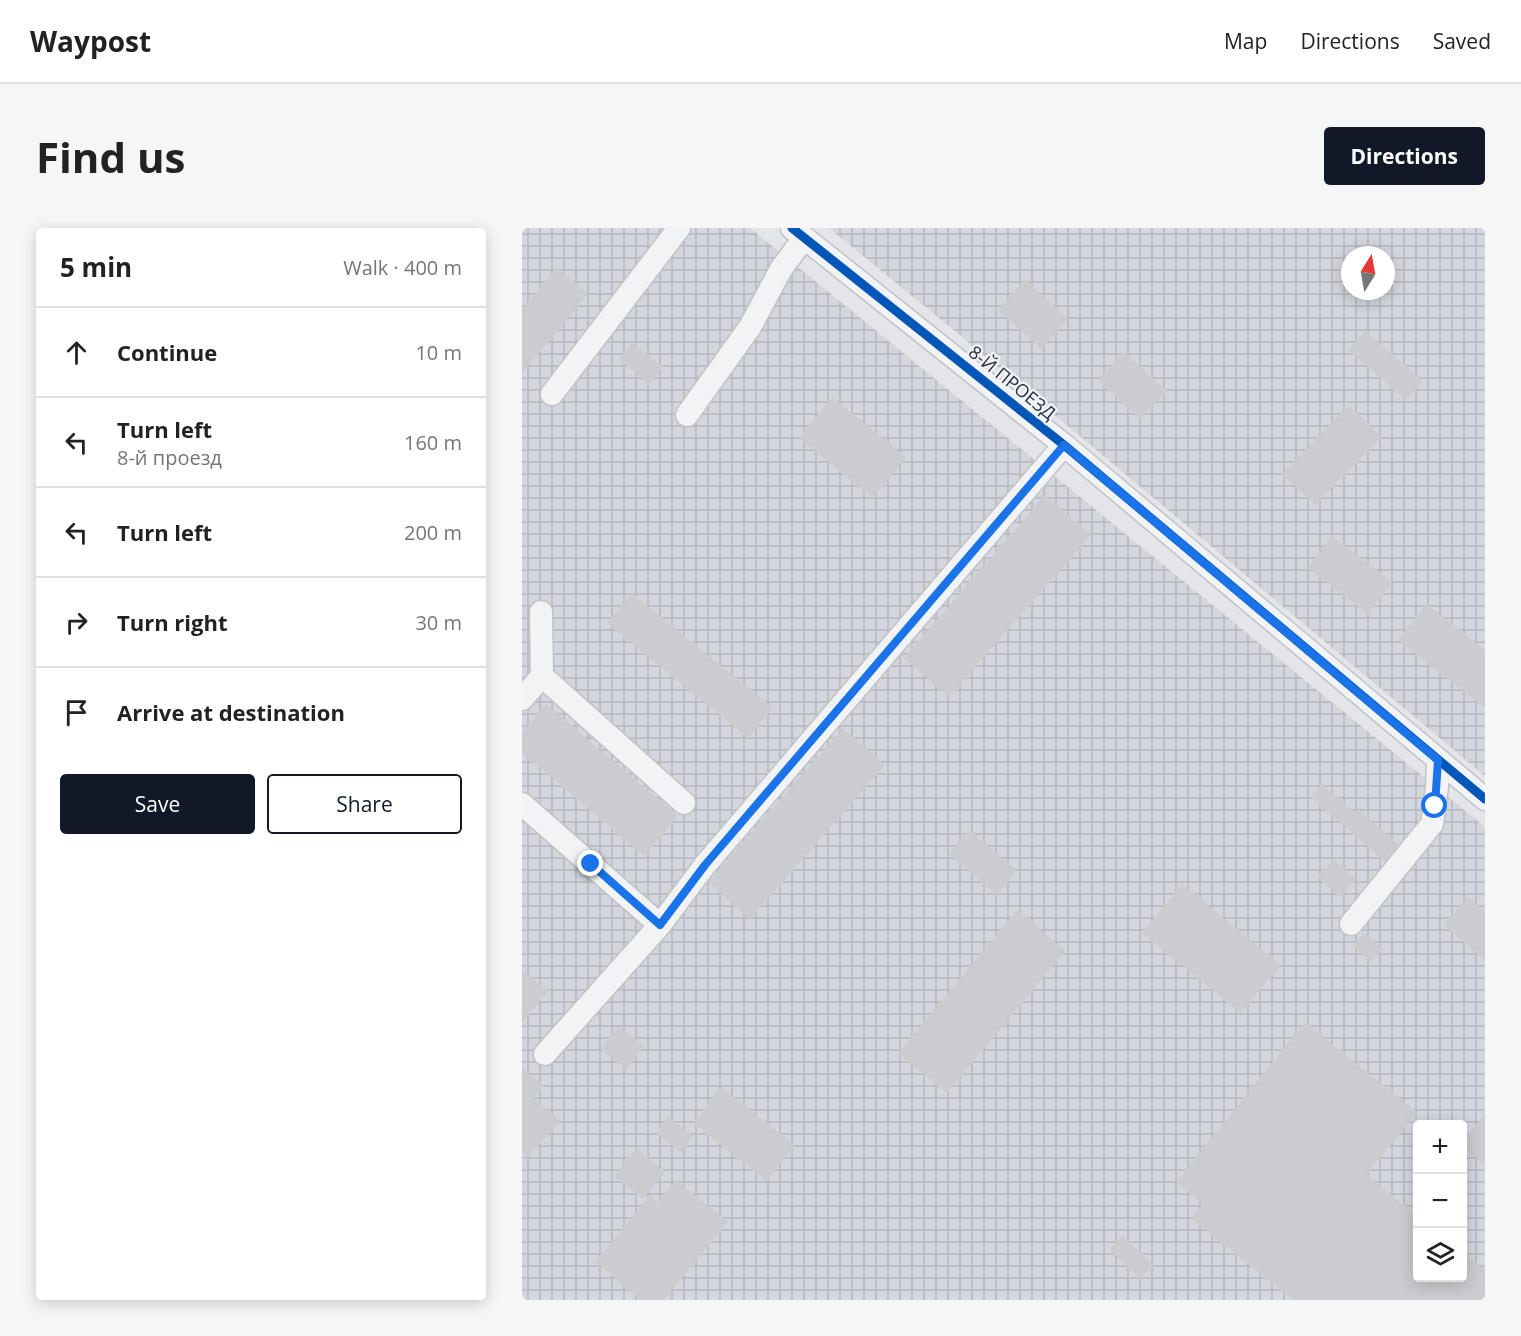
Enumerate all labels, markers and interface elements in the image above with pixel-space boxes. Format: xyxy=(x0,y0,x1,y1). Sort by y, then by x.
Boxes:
text: Waypost xyxy=(30,22,151,60)
text: Map xyxy=(1224,27,1267,55)
text: Directions xyxy=(1300,27,1400,55)
text: Saved xyxy=(1433,27,1491,55)
button: Directions xyxy=(1324,127,1485,185)
text: Find us xyxy=(36,128,185,185)
north arrow xyxy=(1341,246,1395,300)
text: 5 min xyxy=(60,249,132,285)
text: Walk · 400 m xyxy=(343,254,462,281)
icon: ahead xyxy=(60,336,93,369)
text: Continue xyxy=(117,337,217,367)
text: 10 m xyxy=(415,339,462,366)
street label: 8-Й ПРОЕЗД xyxy=(964,340,1061,425)
text: Turn left xyxy=(117,414,212,444)
icon: left xyxy=(60,426,93,459)
text: 160 m xyxy=(404,429,462,456)
text: 8-й проезд xyxy=(117,444,222,471)
icon: left xyxy=(60,516,93,549)
text: Turn left xyxy=(117,517,212,547)
text: 200 m xyxy=(404,519,462,546)
icon: right xyxy=(60,606,93,639)
text: Turn right xyxy=(117,607,228,637)
text: 30 m xyxy=(415,609,462,636)
icon: arrive xyxy=(60,696,93,729)
text: Arrive at destination xyxy=(117,697,345,727)
button: Save xyxy=(60,774,255,834)
button: Share xyxy=(267,774,462,834)
route start xyxy=(1421,792,1447,818)
route end xyxy=(577,850,603,876)
map controls xyxy=(1413,1120,1467,1282)
button: + xyxy=(1413,1120,1467,1174)
button: − xyxy=(1413,1174,1467,1228)
button: layers xyxy=(1413,1228,1467,1282)

